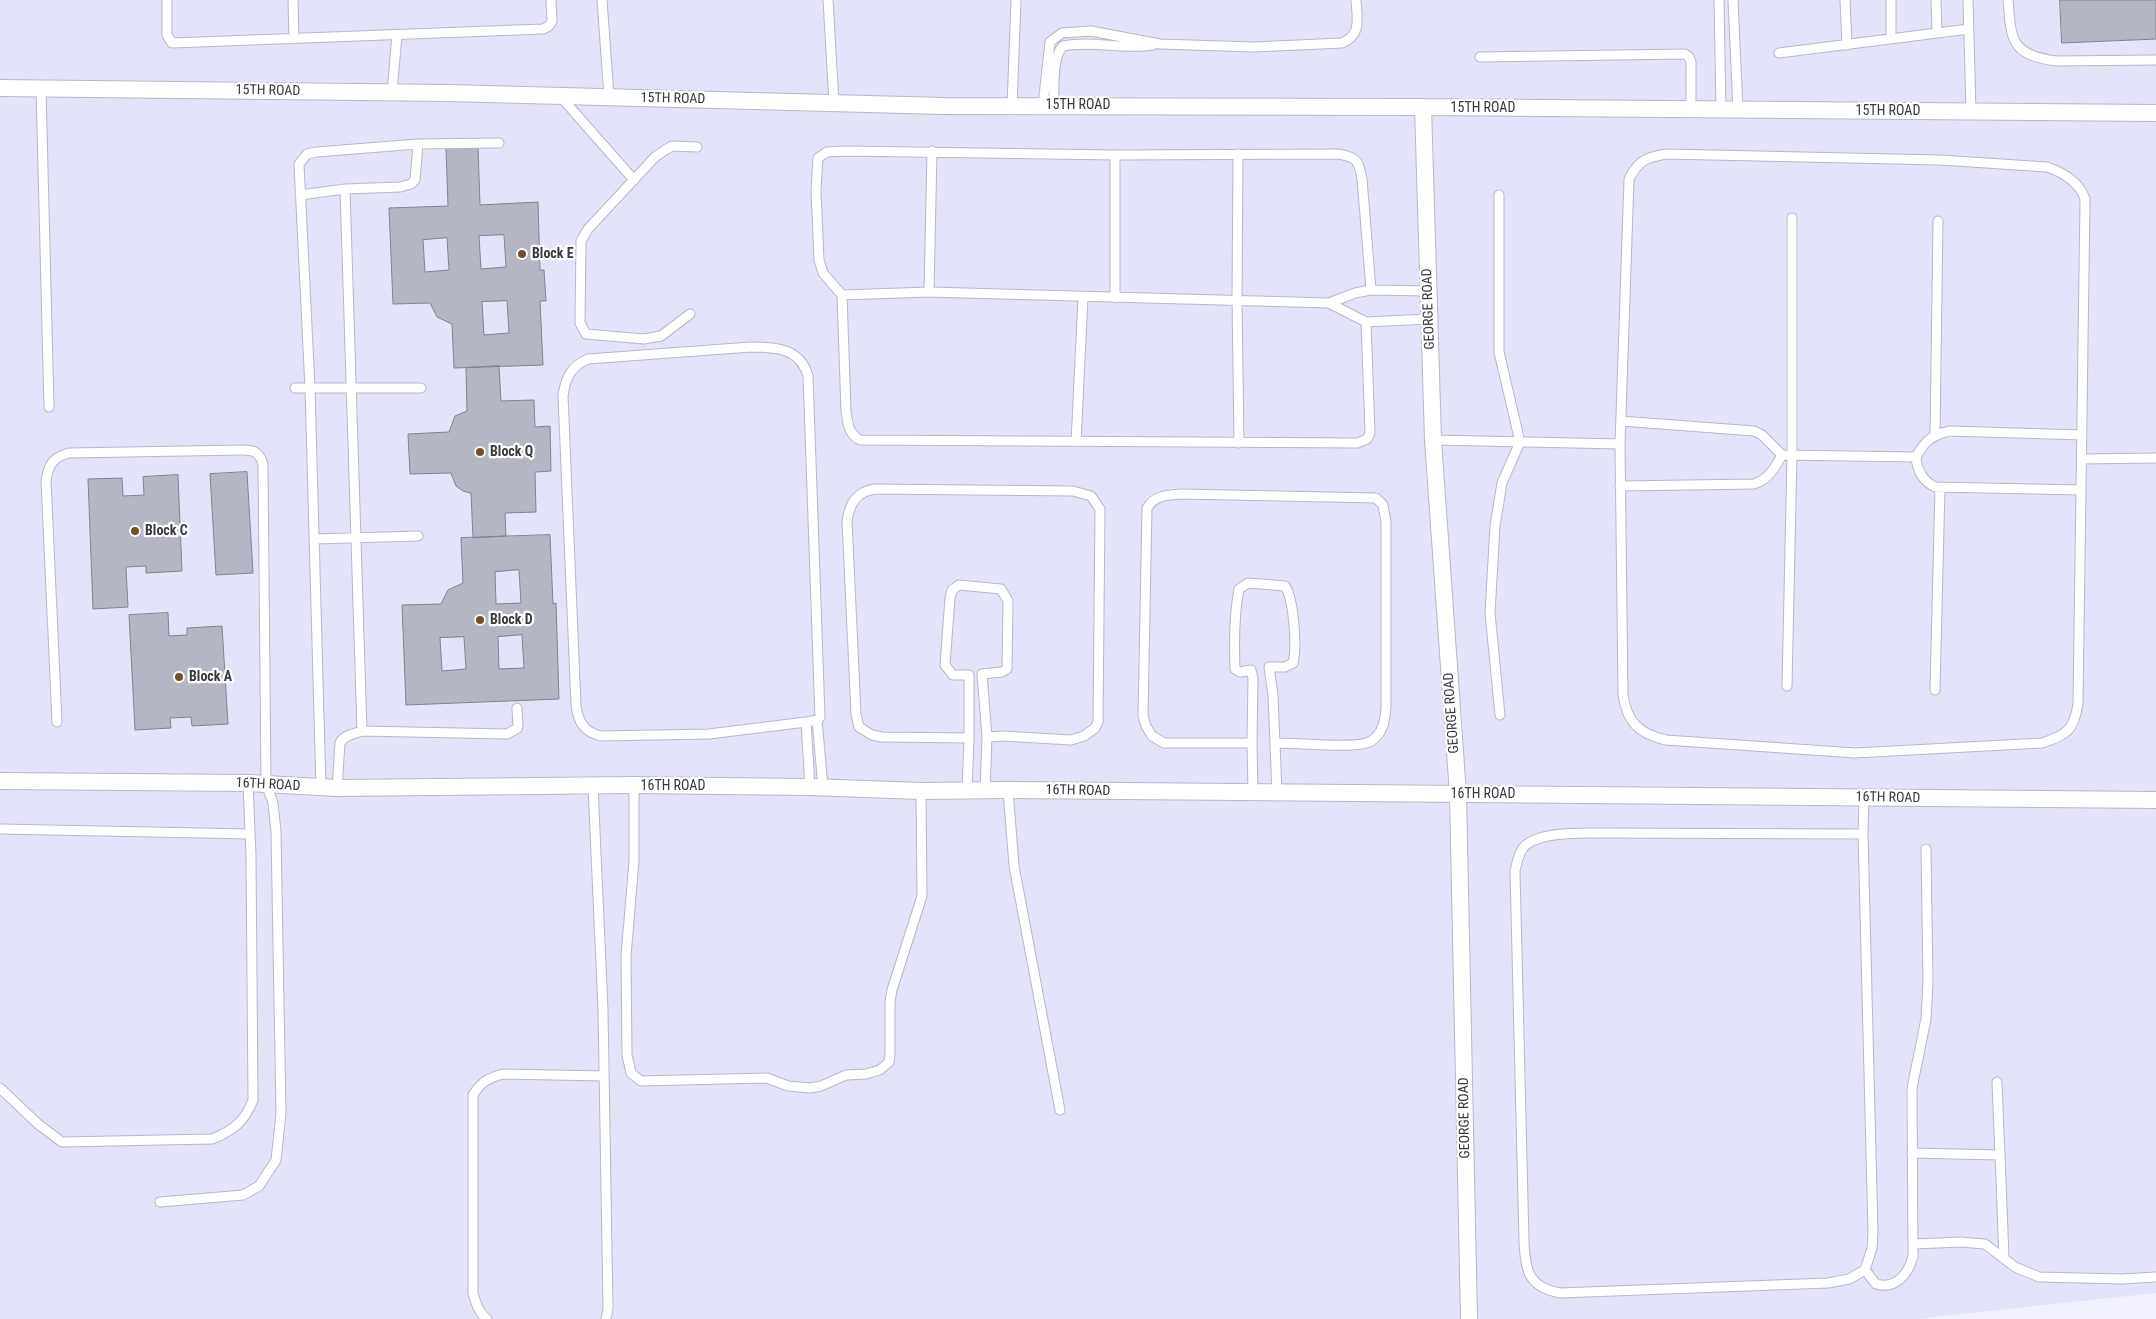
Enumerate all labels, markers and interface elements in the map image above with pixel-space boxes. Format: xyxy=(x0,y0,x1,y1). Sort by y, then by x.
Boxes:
street label: 15TH ROAD xyxy=(235,82,301,100)
street label: 15TH ROAD xyxy=(640,90,706,108)
street label: 15TH ROAD xyxy=(1046,97,1110,113)
street label: 15TH ROAD xyxy=(1451,100,1515,116)
street label: 15TH ROAD xyxy=(1856,103,1920,119)
place label: Block E xyxy=(532,246,574,262)
marker: Block E xyxy=(516,248,528,260)
street label: GEORGE ROAD xyxy=(1419,268,1439,350)
place label: Block Q xyxy=(490,444,533,460)
marker: Block Q xyxy=(474,446,486,458)
place label: Block C xyxy=(145,523,188,539)
marker: Block C xyxy=(129,525,141,537)
place label: Block D xyxy=(490,612,533,628)
marker: Block D xyxy=(474,614,486,626)
place label: Block A xyxy=(189,669,232,685)
marker: Block A xyxy=(173,671,185,683)
street label: GEORGE ROAD xyxy=(1441,672,1463,754)
street label: 16TH ROAD xyxy=(235,775,301,795)
street label: 16TH ROAD xyxy=(641,778,705,794)
street label: 16TH ROAD xyxy=(1045,782,1111,800)
street label: 16TH ROAD xyxy=(1451,786,1515,802)
street label: 16TH ROAD xyxy=(1855,789,1921,807)
street label: GEORGE ROAD xyxy=(1456,1077,1474,1159)

